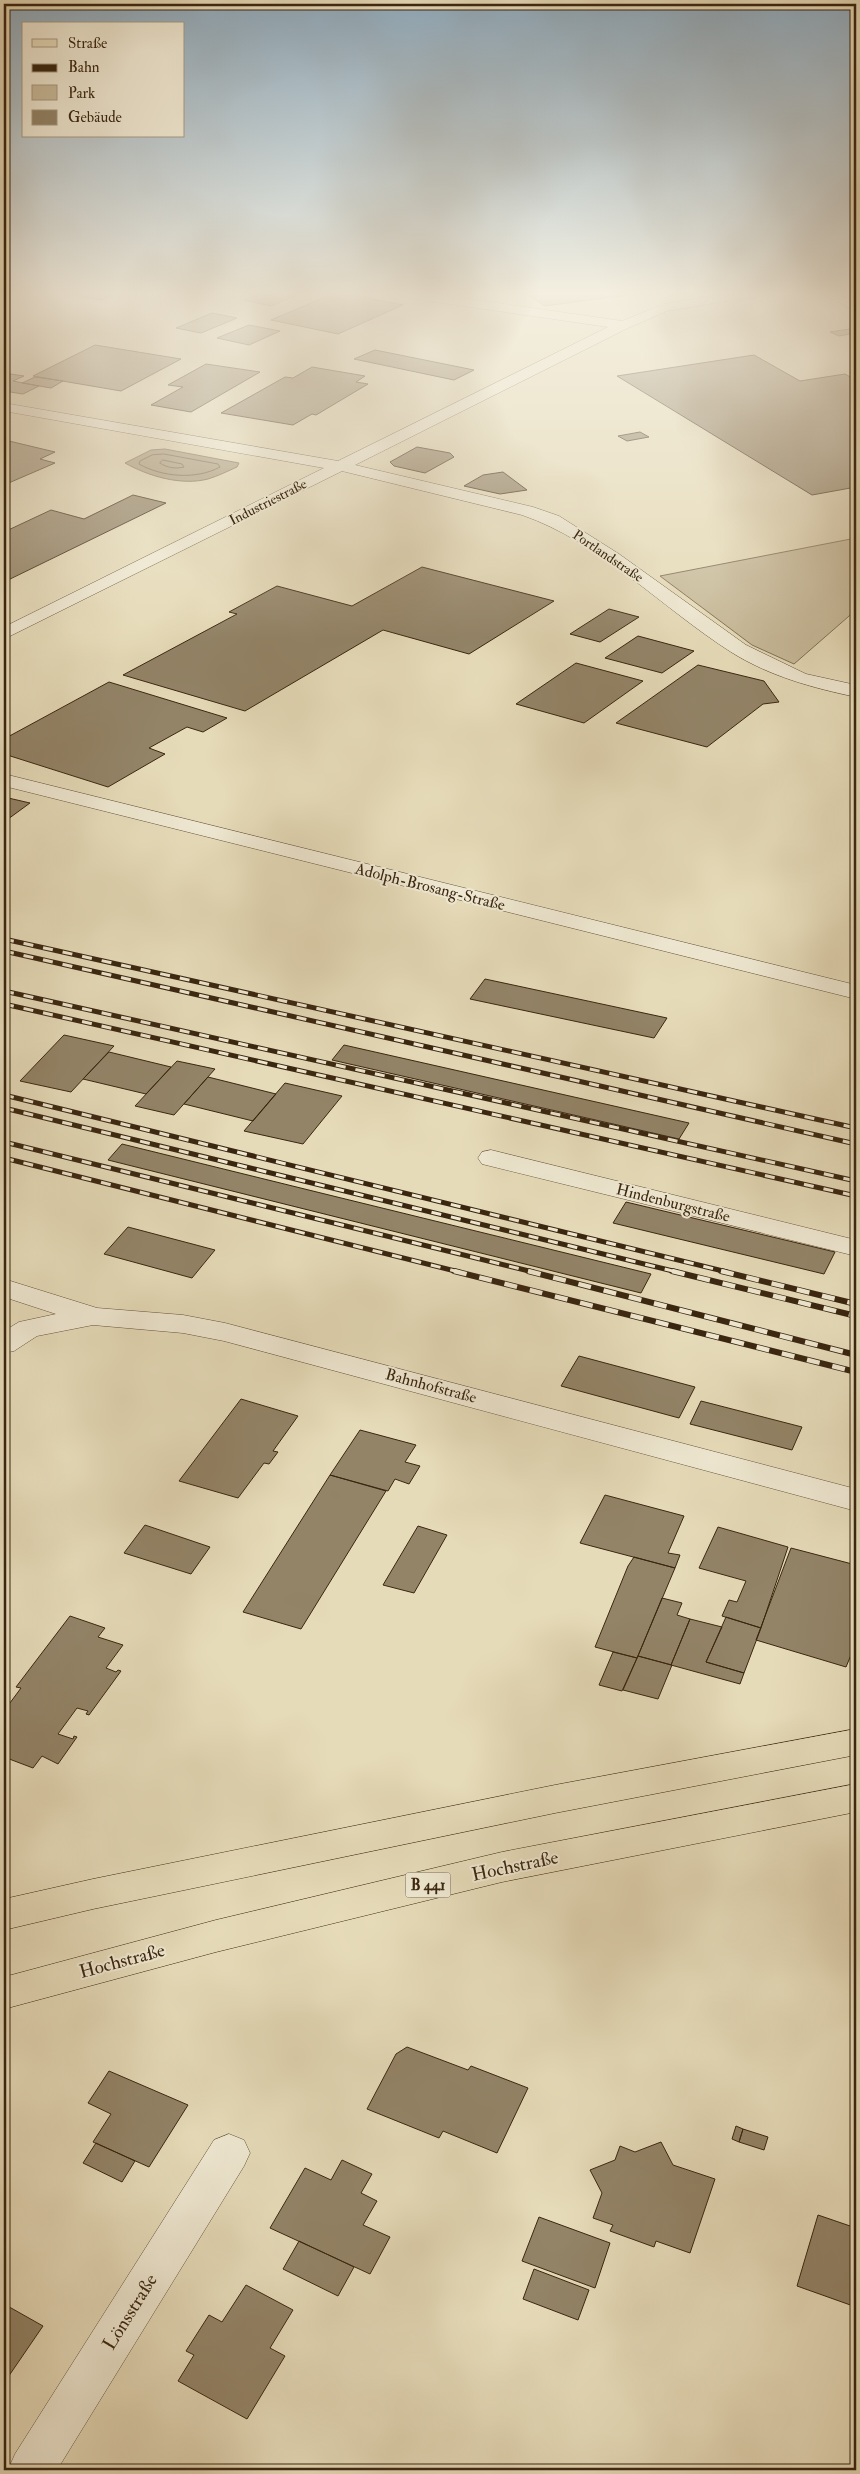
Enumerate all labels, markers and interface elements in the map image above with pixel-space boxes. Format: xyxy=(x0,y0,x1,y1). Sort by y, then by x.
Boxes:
legend xyxy=(22,22,185,138)
text: Straße xyxy=(68,34,107,53)
text: Bahn xyxy=(68,58,100,77)
text: Park xyxy=(68,84,95,103)
text: Gebäude xyxy=(68,108,122,127)
street label: Industriestraße xyxy=(226,475,310,529)
street label: Portlandstraße xyxy=(569,526,647,586)
street label: Adolph-Brosang-Straße xyxy=(352,858,507,916)
street label: Hindenburgstraße xyxy=(614,1179,732,1227)
street label: Bahnhofstraße xyxy=(383,1364,479,1408)
street label: Hochstraße xyxy=(470,1845,561,1887)
road number: B 441 xyxy=(406,1872,450,1898)
street label: Hochstraße xyxy=(76,1938,168,1984)
street label: Lönsstraße xyxy=(97,2270,163,2354)

